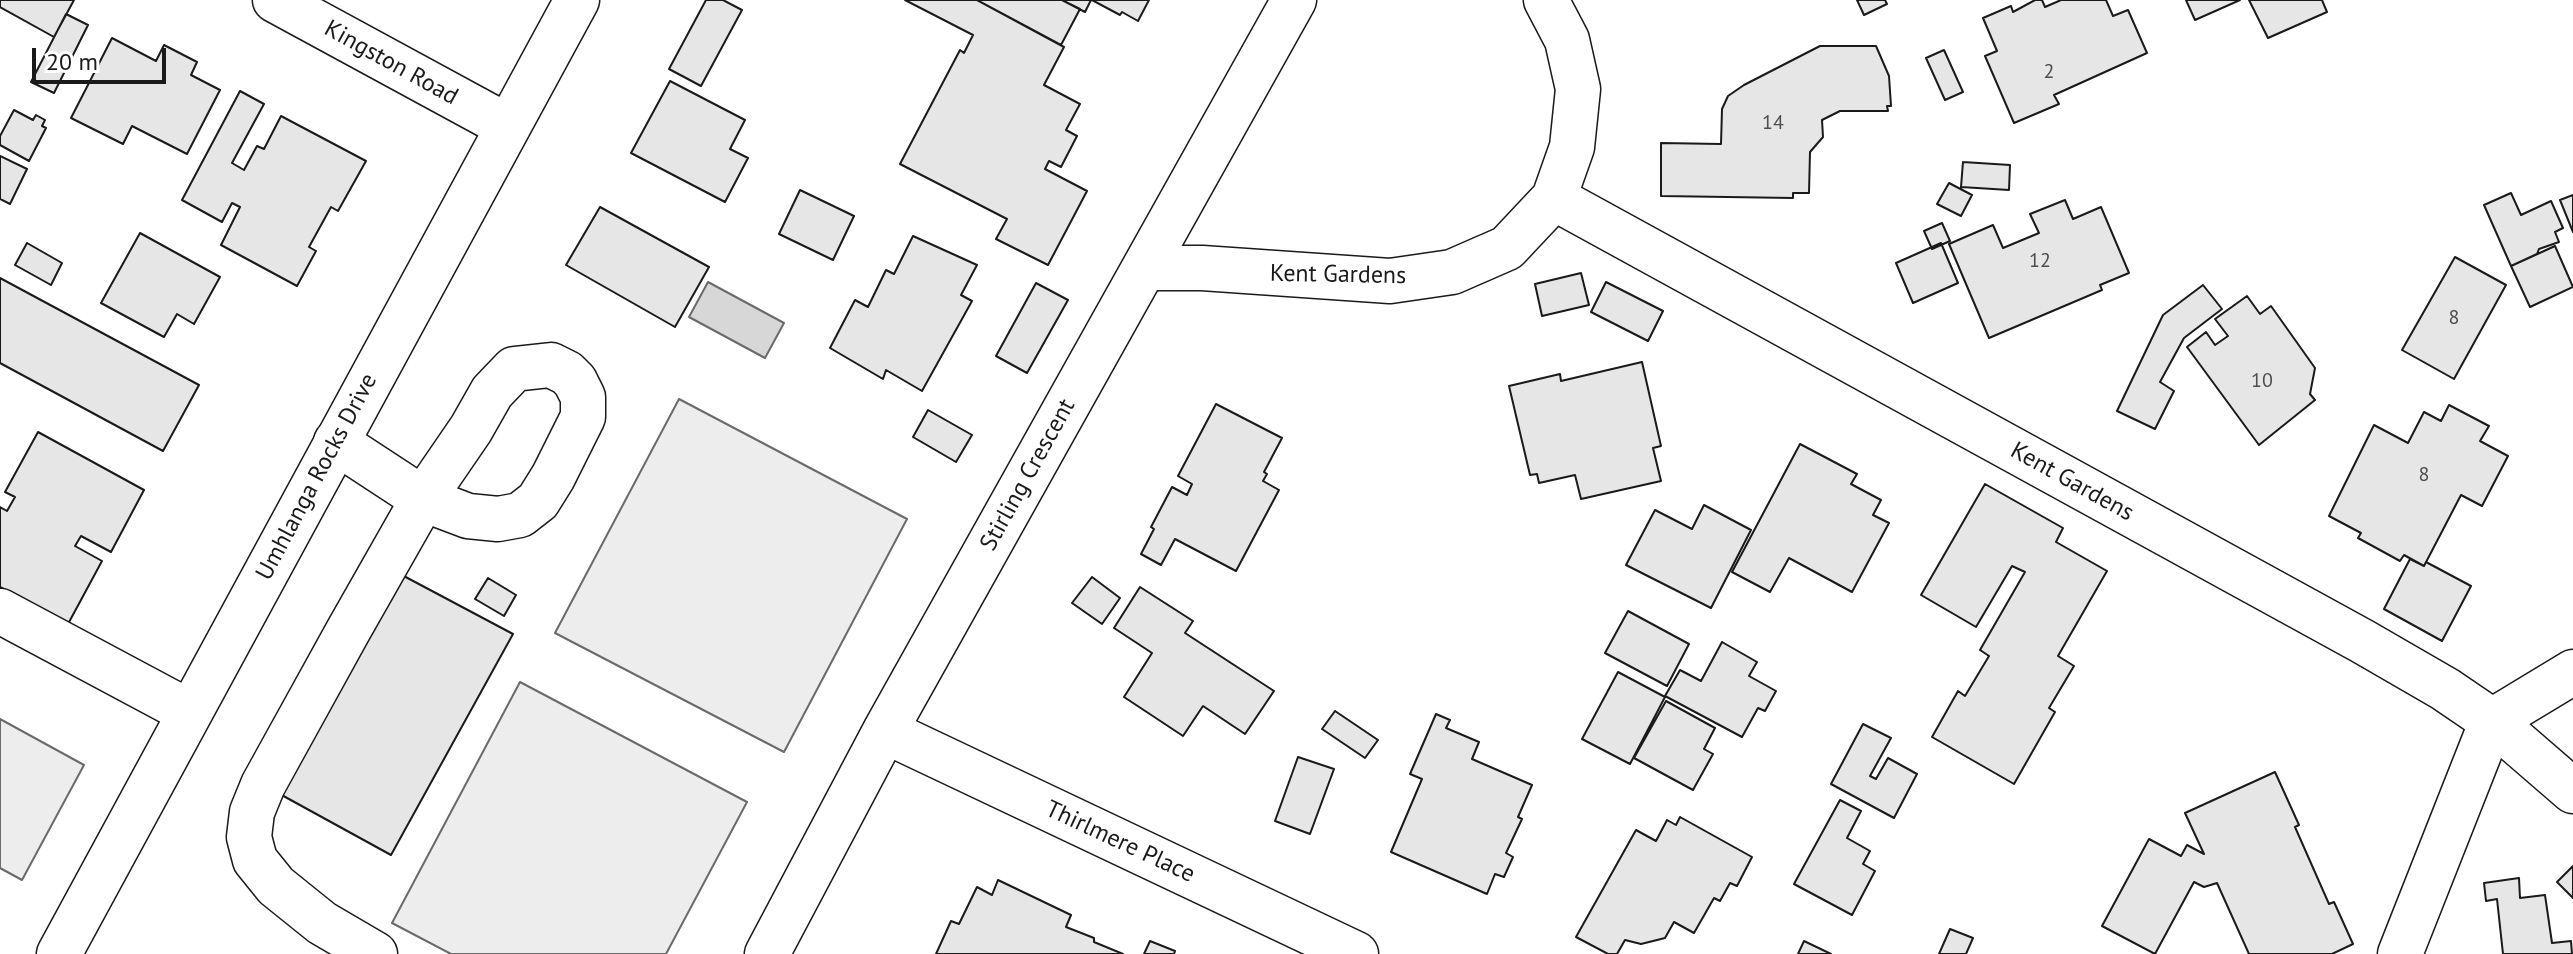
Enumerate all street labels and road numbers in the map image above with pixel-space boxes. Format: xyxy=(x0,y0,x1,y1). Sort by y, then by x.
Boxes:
street label: Kingston Road xyxy=(319,14,463,112)
street label: Kent Gardens xyxy=(1270,259,1406,291)
street label: Umhlanga Rocks Drive xyxy=(250,369,384,585)
street label: Stirling Crescent xyxy=(974,394,1082,556)
street label: Kent Gardens xyxy=(2005,436,2139,528)
street label: Thirlmere Place xyxy=(1041,795,1199,889)

